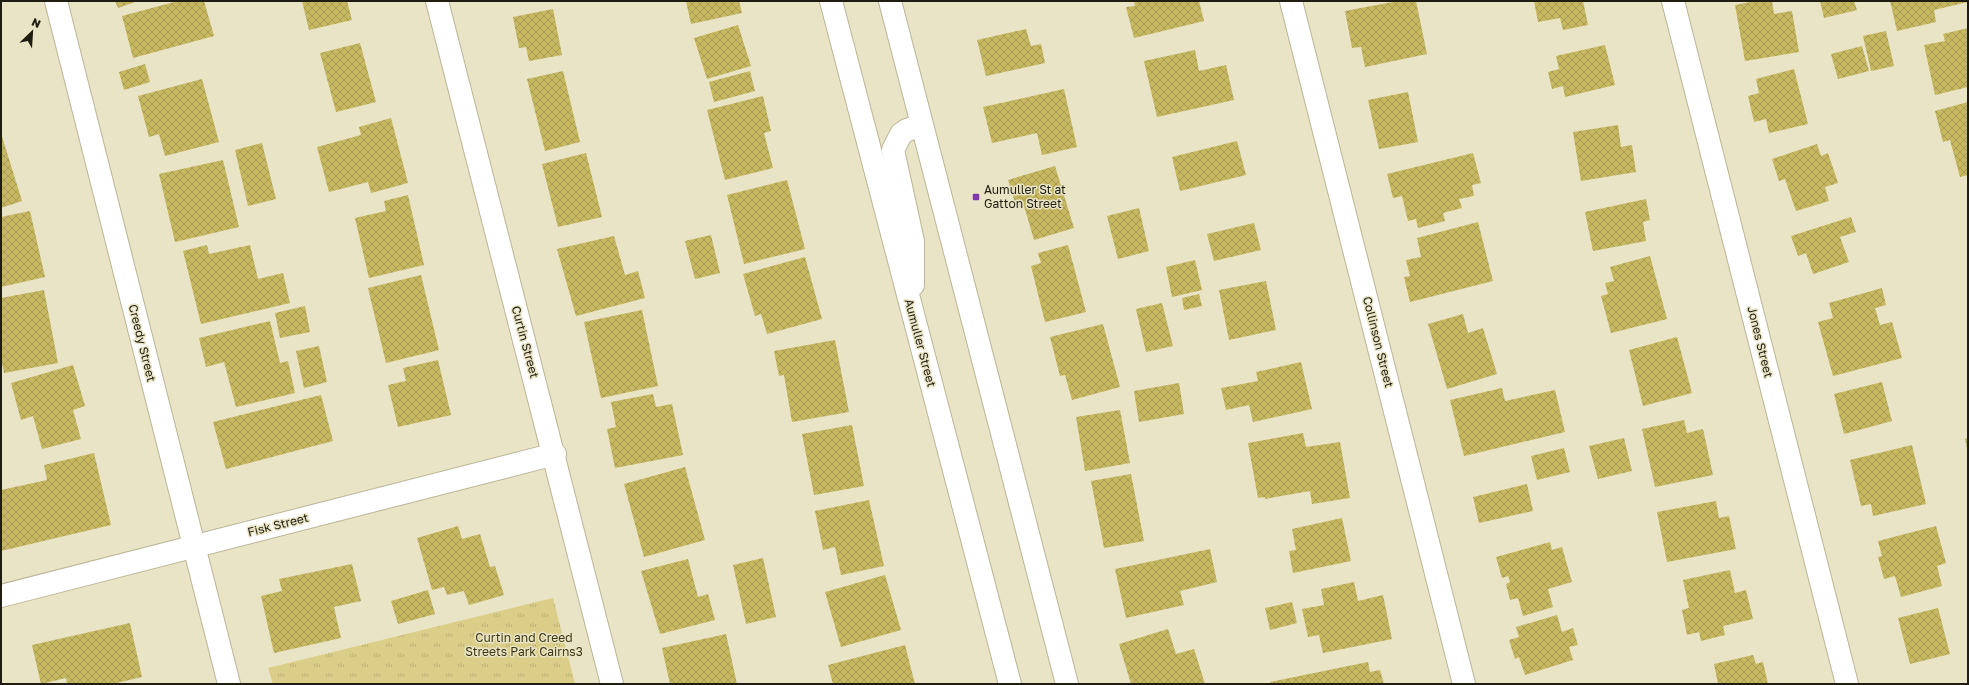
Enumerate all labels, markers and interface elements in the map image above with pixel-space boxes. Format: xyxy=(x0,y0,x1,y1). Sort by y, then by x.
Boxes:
north arrow xyxy=(12,12,52,52)
text: N xyxy=(30,15,43,30)
place label: Aumuller St at Gatton Street xyxy=(984,182,1066,211)
marker: Aumuller St at Gatton Street xyxy=(971,192,981,202)
street label: Collinson Street xyxy=(1360,295,1397,389)
street label: Aumuller Street xyxy=(902,297,940,389)
street label: Creedy Street xyxy=(126,303,159,383)
street label: Curtin Street xyxy=(509,304,542,380)
street label: Jones Street xyxy=(1744,305,1777,379)
street label: Fisk Street xyxy=(246,510,310,539)
park label: Curtin and Creed Streets Park Cairns3 xyxy=(465,630,583,659)

